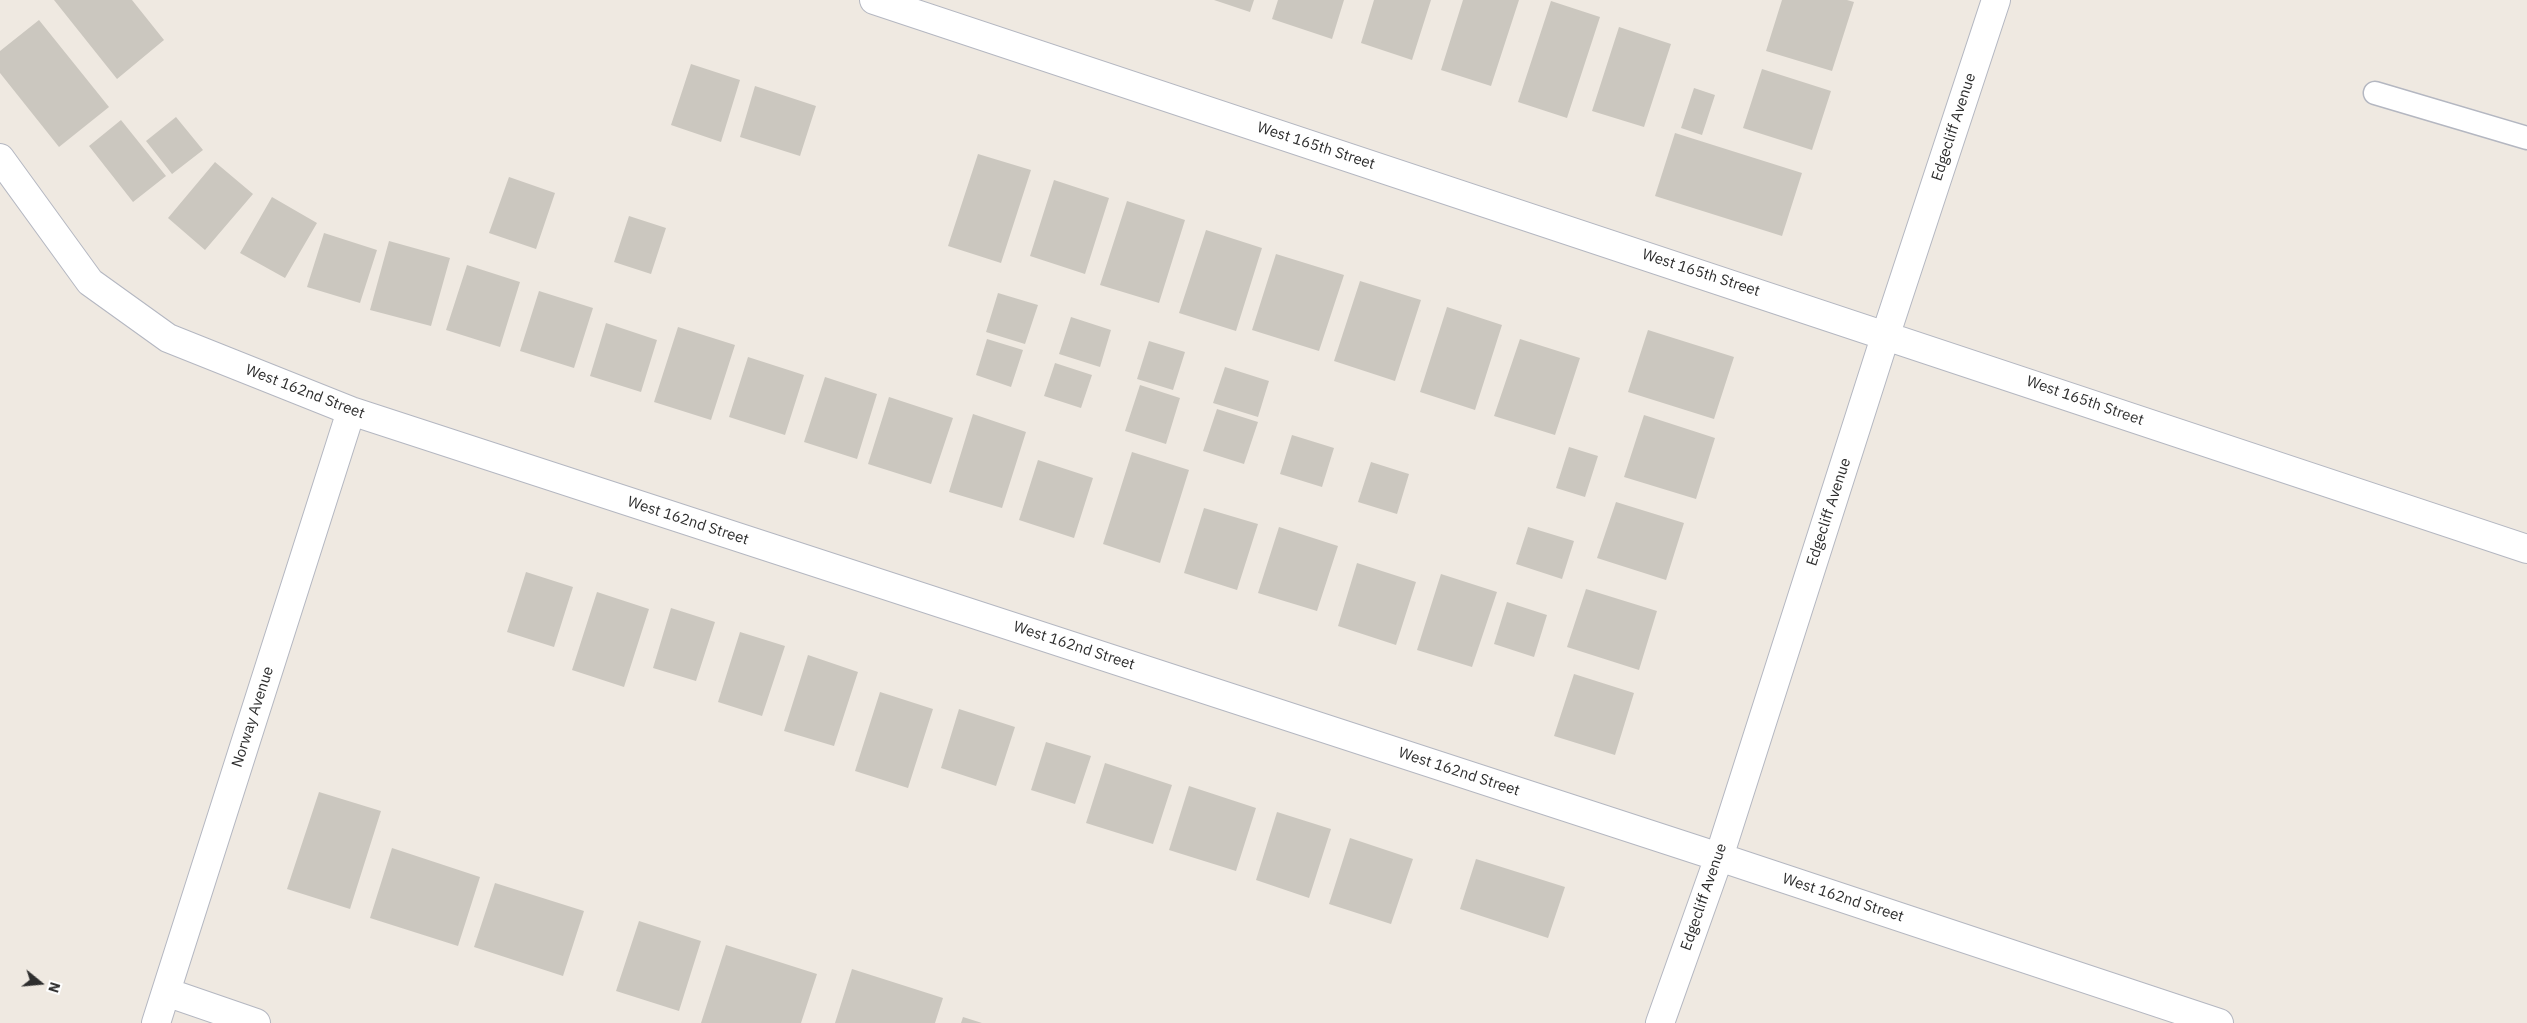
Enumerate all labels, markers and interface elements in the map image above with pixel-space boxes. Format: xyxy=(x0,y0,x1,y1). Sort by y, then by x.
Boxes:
street label: Edgecliff Avenue xyxy=(1928,71,1980,183)
street label: West 165th Street xyxy=(1255,118,1377,174)
street label: West 165th Street xyxy=(1640,245,1762,301)
street label: West 162nd Street xyxy=(243,361,367,423)
street label: West 165th Street xyxy=(2024,372,2146,430)
street label: Edgecliff Avenue xyxy=(1803,456,1855,568)
street label: West 162nd Street xyxy=(625,493,751,549)
street label: West 162nd Street xyxy=(1011,618,1137,674)
street label: Norway Avenue xyxy=(228,664,278,770)
street label: West 162nd Street xyxy=(1396,744,1522,800)
street label: Edgecliff Avenue xyxy=(1677,841,1731,953)
street label: West 162nd Street xyxy=(1780,870,1906,926)
north arrow xyxy=(15,958,65,1008)
text: N xyxy=(44,980,64,995)

